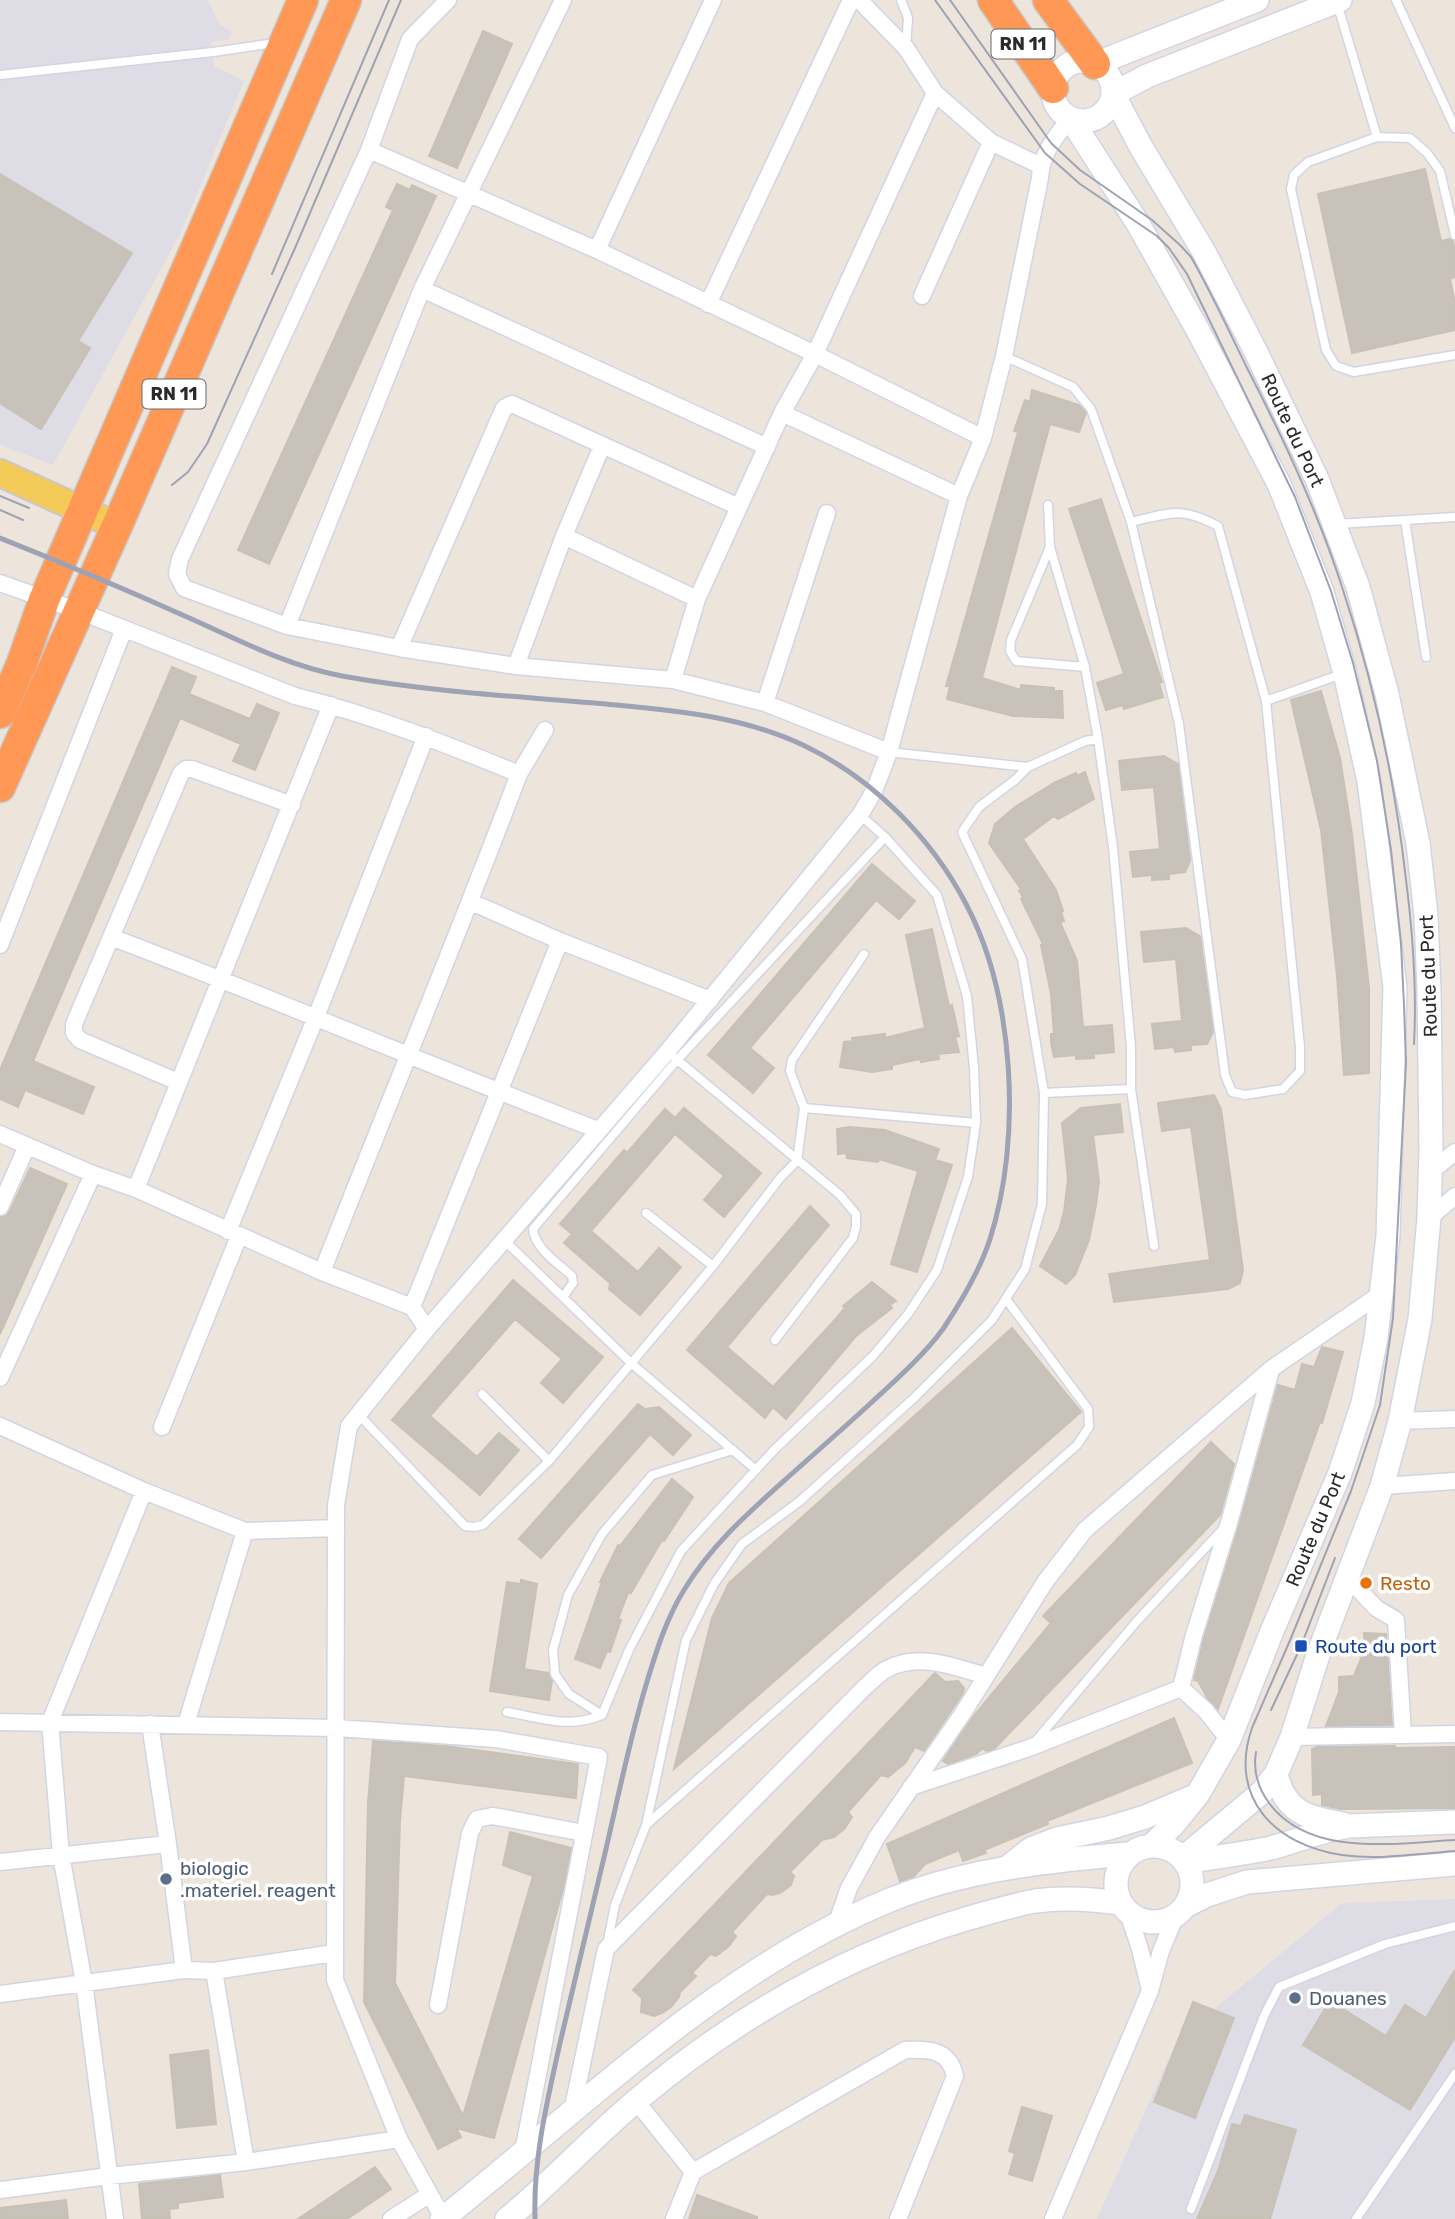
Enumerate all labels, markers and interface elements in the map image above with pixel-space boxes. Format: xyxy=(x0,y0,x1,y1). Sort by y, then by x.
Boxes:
road number: RN 11 xyxy=(992,29,1054,58)
street label: Route du Port xyxy=(1256,370,1329,491)
road number: RN 11 xyxy=(142,380,206,408)
street label: Route du Port xyxy=(1415,914,1442,1038)
street label: Route du Port xyxy=(1281,1468,1350,1590)
place label: Resto xyxy=(1380,1572,1431,1595)
marker: Resto xyxy=(1358,1575,1374,1591)
place label: Route du port xyxy=(1315,1635,1437,1658)
marker: Route du port xyxy=(1293,1638,1309,1654)
place label: biologic .materiel. reagent xyxy=(180,1857,336,1902)
marker: biologic .materiel. reagent xyxy=(158,1871,174,1887)
place label: Douanes xyxy=(1309,1987,1387,2010)
marker: Douanes xyxy=(1287,1990,1303,2006)

